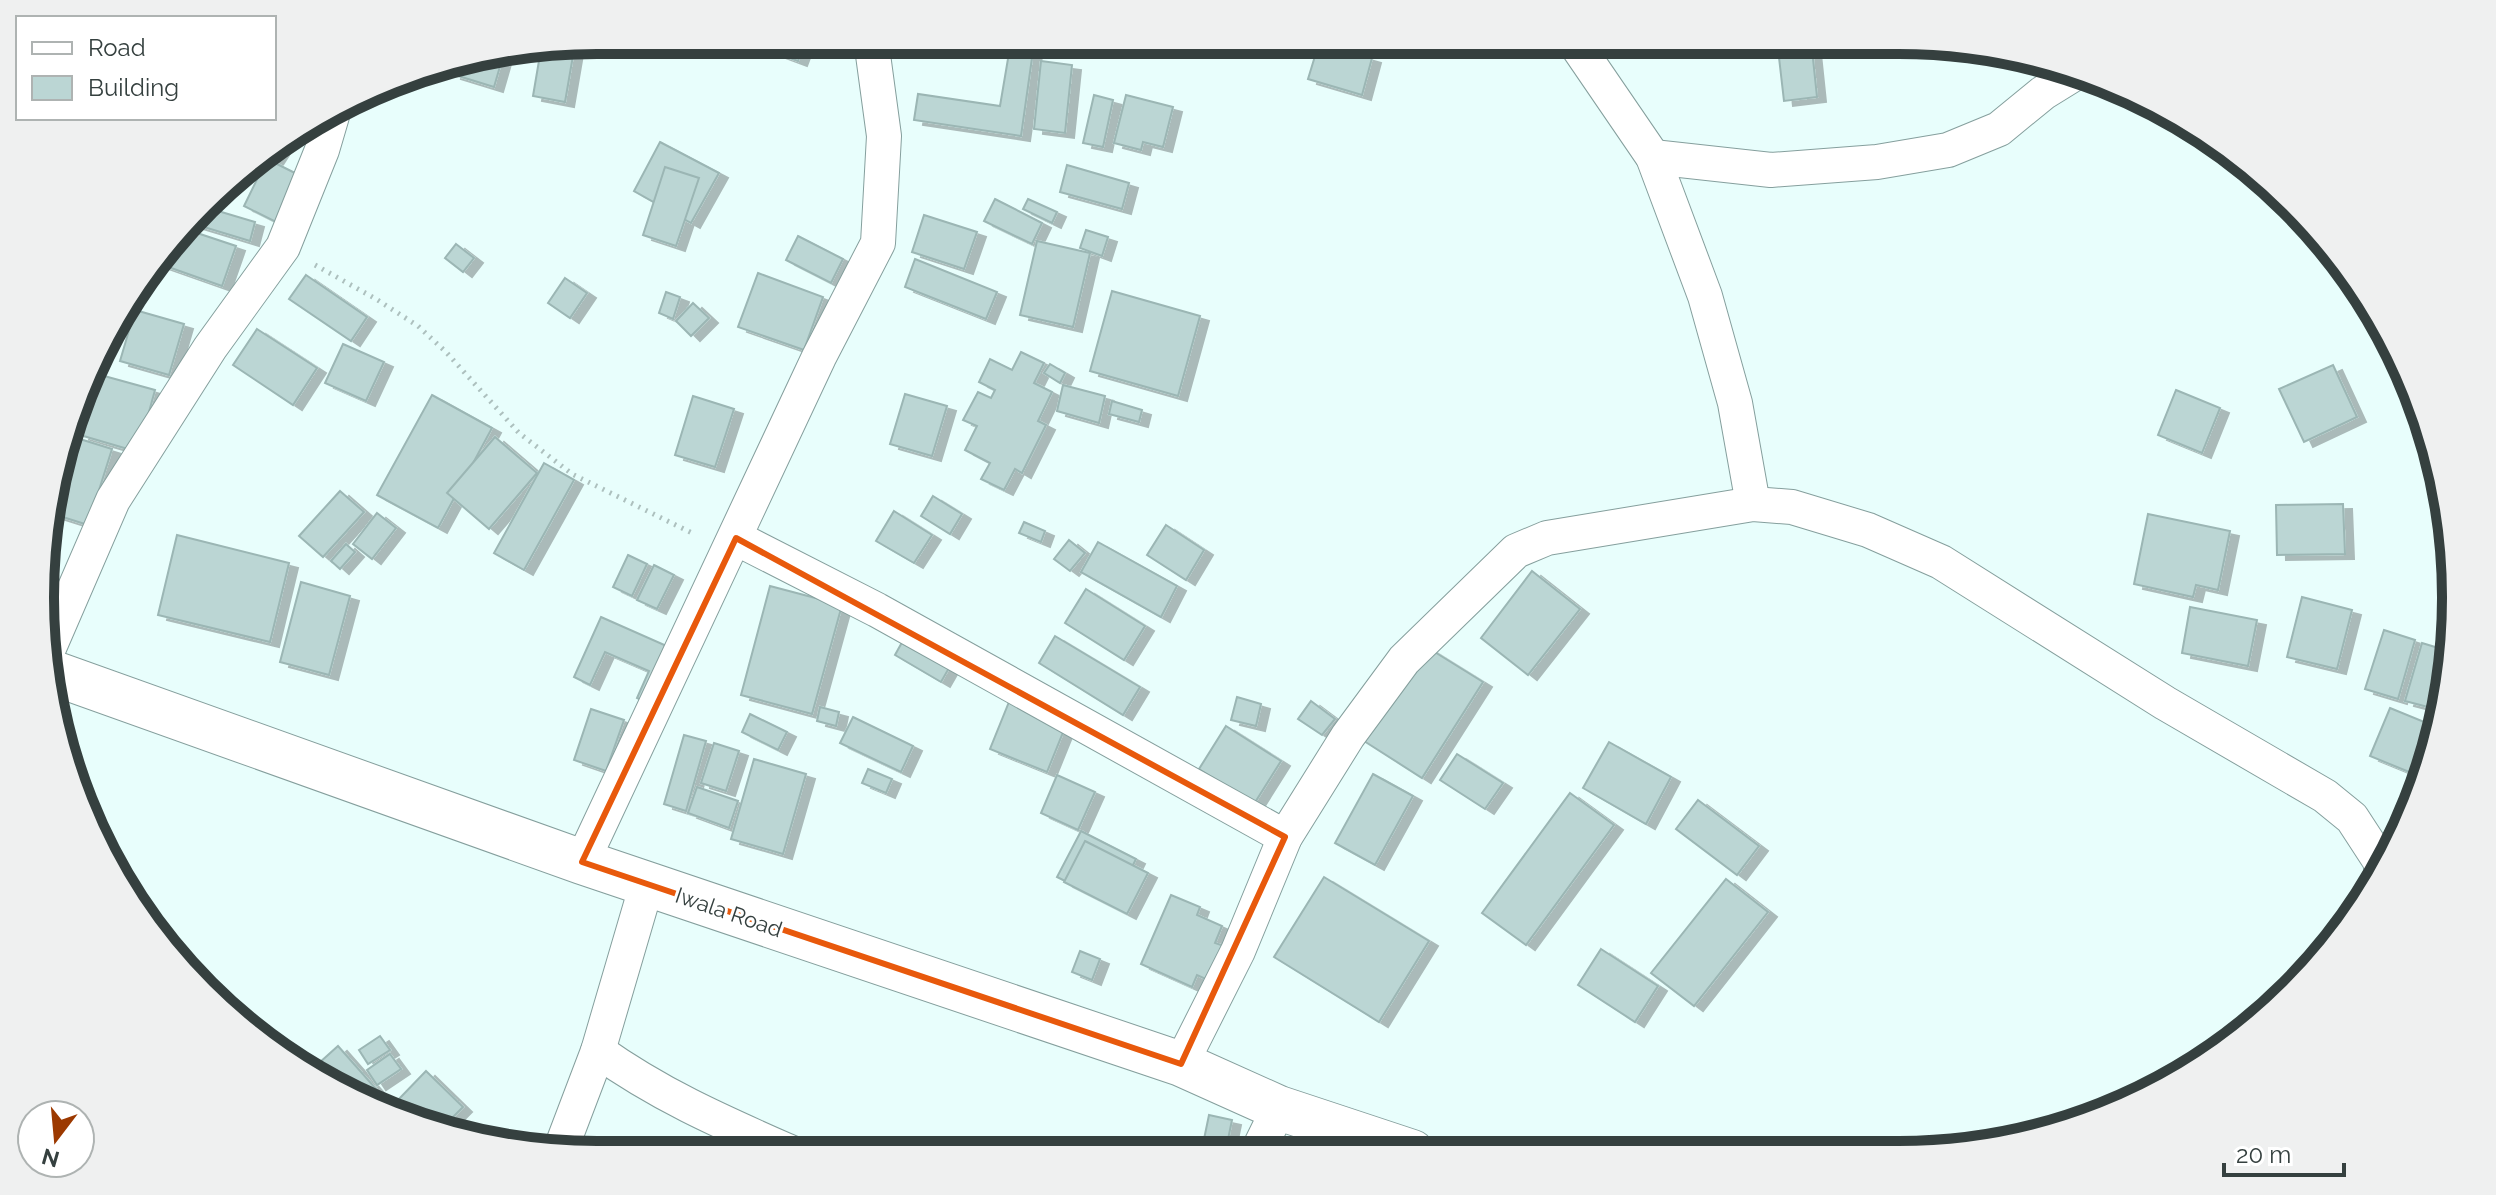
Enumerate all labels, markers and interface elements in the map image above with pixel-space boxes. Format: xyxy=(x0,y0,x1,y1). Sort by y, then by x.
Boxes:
legend xyxy=(16,16,276,120)
text: Road xyxy=(88,33,146,62)
text: Building xyxy=(88,73,179,102)
street label: Iwala Road xyxy=(672,882,786,942)
north arrow xyxy=(16,1099,96,1179)
scale bar xyxy=(2224,1127,2344,1177)
text: 20 m xyxy=(2236,1140,2291,1169)
text: N xyxy=(39,1143,62,1173)

